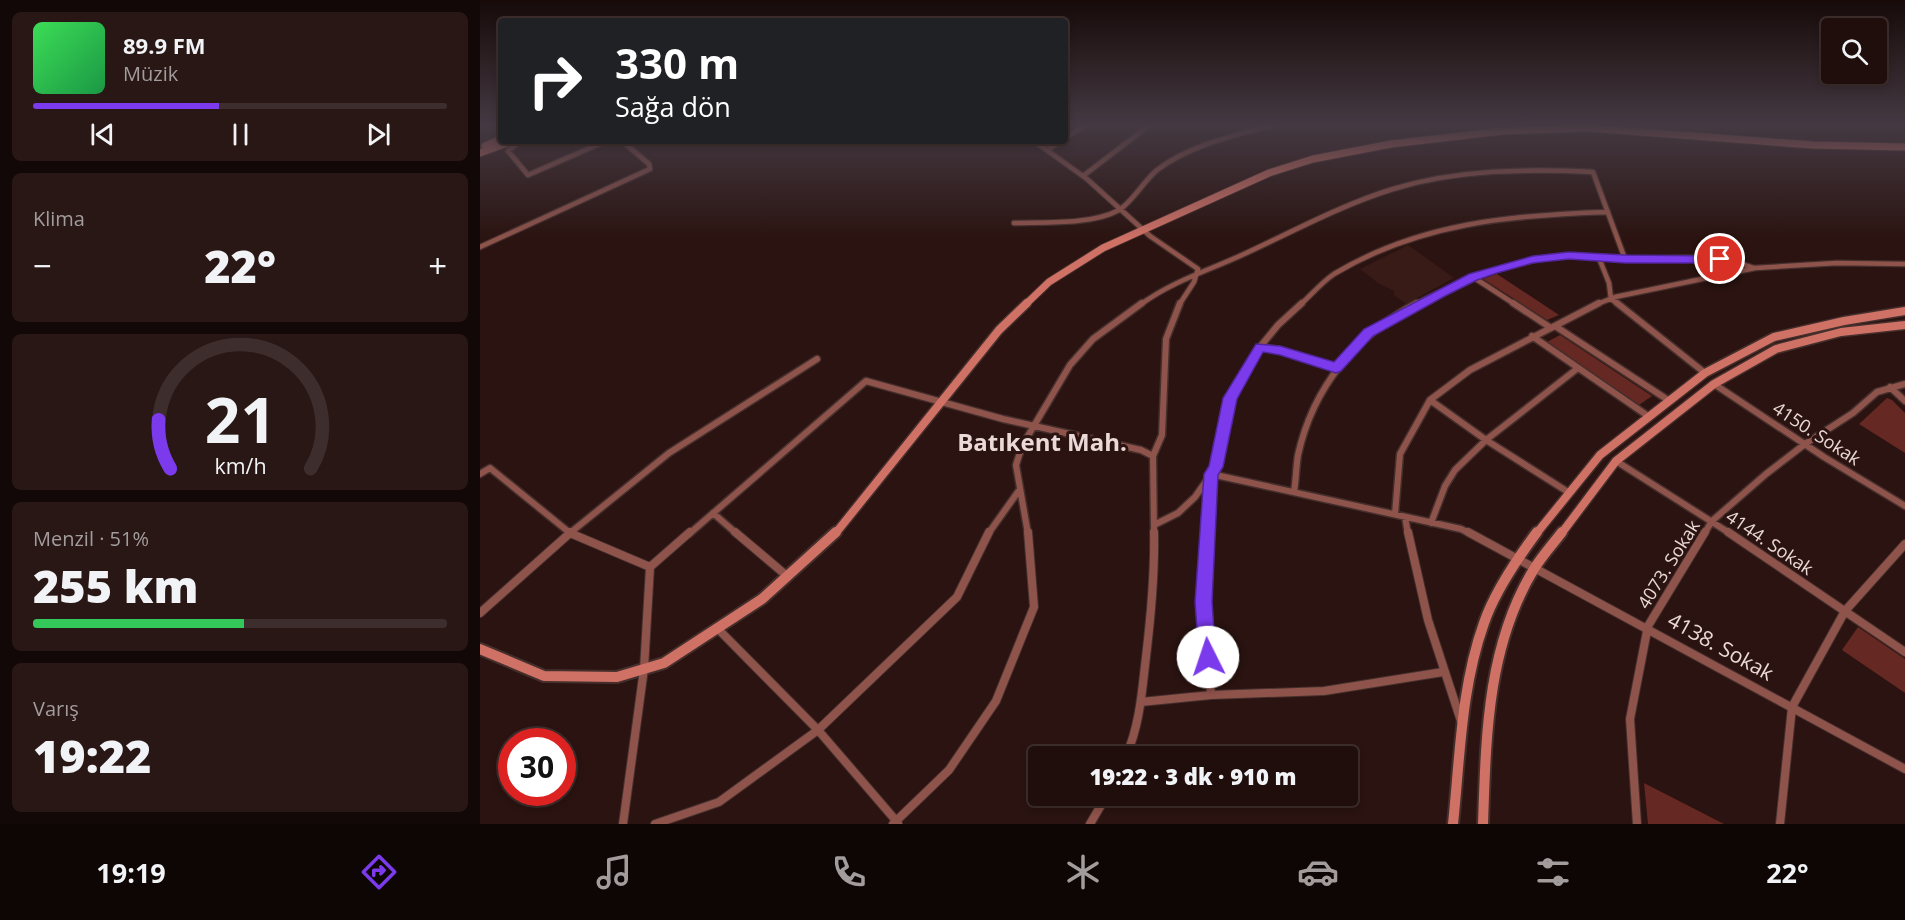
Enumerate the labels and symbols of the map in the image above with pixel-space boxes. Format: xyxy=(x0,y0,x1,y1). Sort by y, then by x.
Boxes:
pin xyxy=(1694,233,1745,284)
street label: 4150. Sokak xyxy=(1768,396,1866,471)
district label: Batıkent Mah. xyxy=(957,425,1127,458)
street label: 4144. Sokak xyxy=(1722,504,1819,580)
street label: 4073. Sokak xyxy=(1631,515,1705,613)
street label: 4138. Sokak xyxy=(1663,605,1779,687)
position arrow xyxy=(1176,625,1240,689)
speed limit sign: 30 xyxy=(498,728,576,806)

